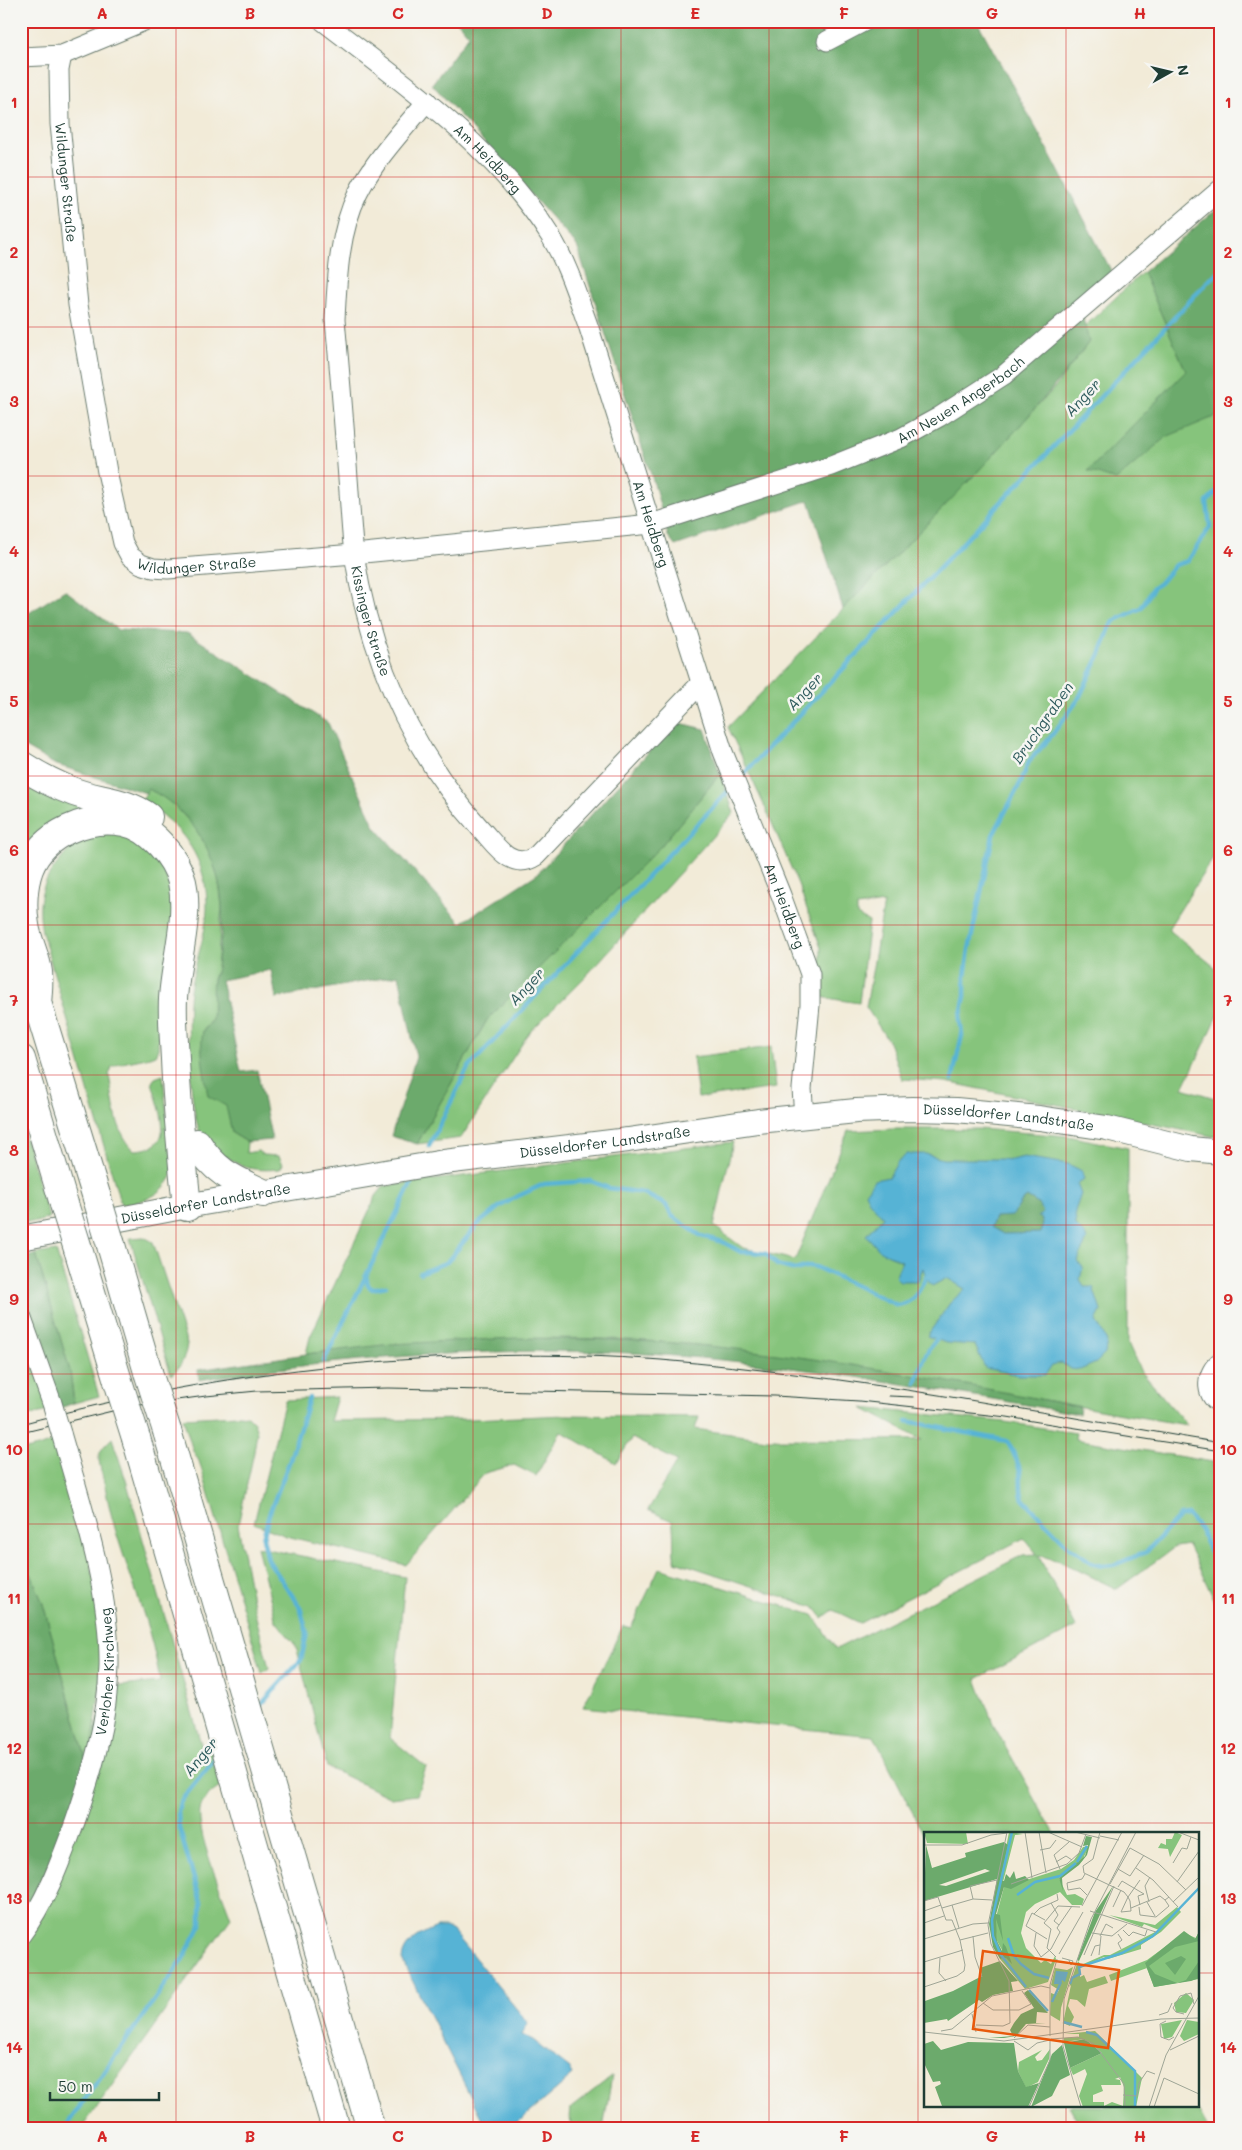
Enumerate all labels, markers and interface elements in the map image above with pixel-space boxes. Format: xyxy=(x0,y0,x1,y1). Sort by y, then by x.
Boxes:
text: A xyxy=(96,2,108,23)
text: B xyxy=(245,2,255,23)
text: C xyxy=(392,2,404,23)
text: D xyxy=(541,2,553,23)
text: E xyxy=(690,2,700,23)
text: F xyxy=(839,2,849,23)
text: G xyxy=(986,2,998,23)
text: H xyxy=(1134,2,1146,23)
north arrow xyxy=(1144,48,1194,98)
text: N xyxy=(1173,64,1194,77)
text: 1 xyxy=(10,91,18,112)
text: 1 xyxy=(1224,91,1232,112)
street label: Am Heidberg xyxy=(450,120,526,197)
street label: Wildunger Straße xyxy=(51,122,82,243)
text: 2 xyxy=(10,241,19,262)
text: 2 xyxy=(1224,241,1233,262)
street label: Am Neuen Angerbach xyxy=(893,352,1028,447)
water label: Anger xyxy=(1060,374,1105,420)
text: 3 xyxy=(9,390,19,411)
text: 3 xyxy=(1223,390,1233,411)
street label: Am Heidberg xyxy=(629,478,674,569)
text: 4 xyxy=(9,540,19,561)
text: 4 xyxy=(1223,540,1233,561)
street label: Wildunger Straße xyxy=(134,552,257,578)
street label: Kissinger Straße xyxy=(347,564,396,679)
water label: Anger xyxy=(782,668,827,714)
water label: Bruchgraben xyxy=(1007,678,1078,767)
text: 5 xyxy=(9,690,19,711)
text: 5 xyxy=(1223,690,1233,711)
text: 6 xyxy=(9,839,19,860)
text: 6 xyxy=(1223,839,1233,860)
street label: Am Heidberg xyxy=(760,860,810,951)
water label: Anger xyxy=(504,963,549,1009)
text: 7 xyxy=(10,989,19,1010)
text: 7 xyxy=(1224,989,1233,1010)
street label: Düsseldorfer Landstraße xyxy=(923,1099,1095,1135)
street label: Düsseldorfer Landstraße xyxy=(518,1121,692,1162)
text: 8 xyxy=(9,1139,19,1160)
text: 8 xyxy=(1223,1139,1233,1160)
street label: Düsseldorfer Landstraße xyxy=(119,1178,292,1228)
text: 9 xyxy=(9,1288,19,1309)
text: 9 xyxy=(1223,1288,1233,1309)
text: 10 xyxy=(5,1438,23,1459)
text: 10 xyxy=(1219,1438,1237,1459)
text: 11 xyxy=(7,1587,21,1608)
text: 11 xyxy=(1221,1587,1235,1608)
street label: Verloher Kirchweg xyxy=(91,1607,118,1737)
water label: Anger xyxy=(178,1733,222,1780)
text: 12 xyxy=(6,1737,22,1758)
text: 12 xyxy=(1220,1737,1236,1758)
inset map xyxy=(924,1832,1200,2108)
text: 13 xyxy=(6,1887,23,1908)
text: 13 xyxy=(1220,1887,1237,1908)
text: 14 xyxy=(5,2036,23,2057)
text: 14 xyxy=(1219,2036,1237,2057)
scale bar xyxy=(50,2070,159,2102)
text: 50 m xyxy=(58,2076,93,2096)
text: A xyxy=(96,2125,108,2146)
text: B xyxy=(245,2125,255,2146)
text: C xyxy=(392,2125,404,2146)
text: D xyxy=(541,2125,553,2146)
text: E xyxy=(690,2125,700,2146)
text: F xyxy=(839,2125,849,2146)
text: G xyxy=(986,2125,998,2146)
text: H xyxy=(1134,2125,1146,2146)

